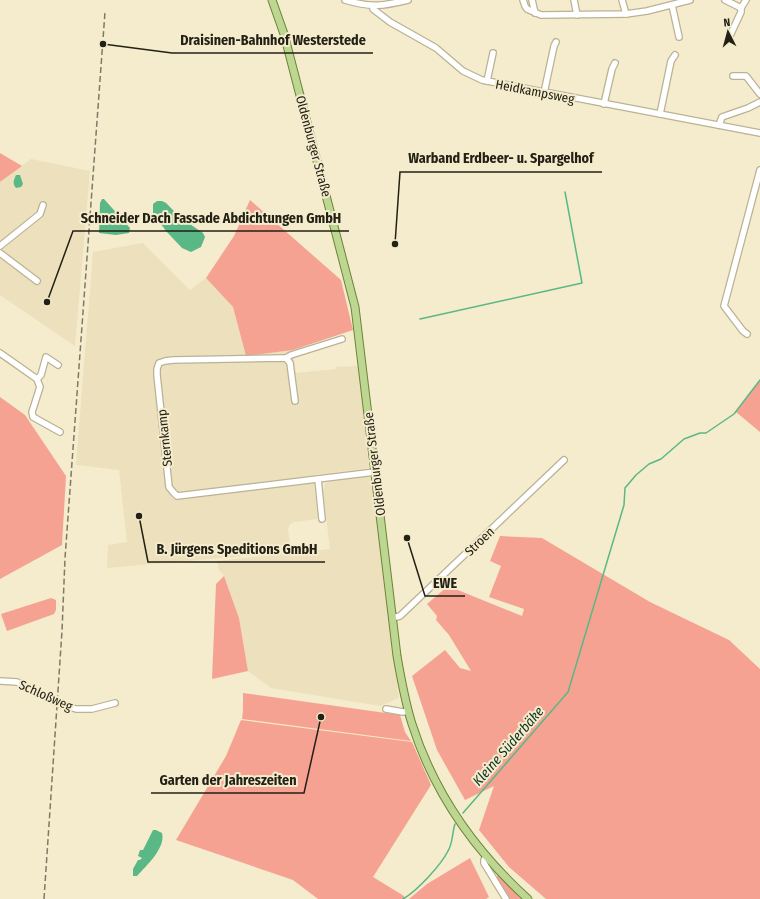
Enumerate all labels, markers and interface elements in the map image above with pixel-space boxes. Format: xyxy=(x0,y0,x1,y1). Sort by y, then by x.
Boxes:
north arrow xyxy=(708,12,748,52)
text: N xyxy=(723,16,731,29)
callout: Draisinen-Bahnhof Westerstede xyxy=(172,27,373,53)
text: Draisinen-Bahnhof Westerstede xyxy=(180,32,366,49)
street label: Heidkampsweg xyxy=(494,76,577,107)
street label: Oldenburger Straße xyxy=(293,94,334,198)
callout: Warband Erdbeer- u. Spargelhof xyxy=(400,146,602,172)
text: Warband Erdbeer- u. Spargelhof xyxy=(408,150,595,167)
callout: Schneider Dach Fassade Abdichtungen GmbH xyxy=(73,205,349,231)
text: Schneider Dach Fassade Abdichtungen GmbH xyxy=(81,210,341,227)
street label: Sternkamp xyxy=(154,409,175,467)
street label: Oldenburger Straße xyxy=(361,411,388,517)
street label: Stroen xyxy=(462,524,497,559)
callout: B. Jürgens Speditions GmbH xyxy=(148,536,325,562)
text: B. Jürgens Speditions GmbH xyxy=(157,541,318,558)
callout: EWE xyxy=(425,570,465,596)
text: EWE xyxy=(433,575,457,592)
street label: Schloßweg xyxy=(17,677,76,714)
water label: Kleine Süderbäke xyxy=(469,703,548,789)
callout: Garten der Jahreszeiten xyxy=(151,767,304,793)
text: Garten der Jahreszeiten xyxy=(159,772,297,789)

